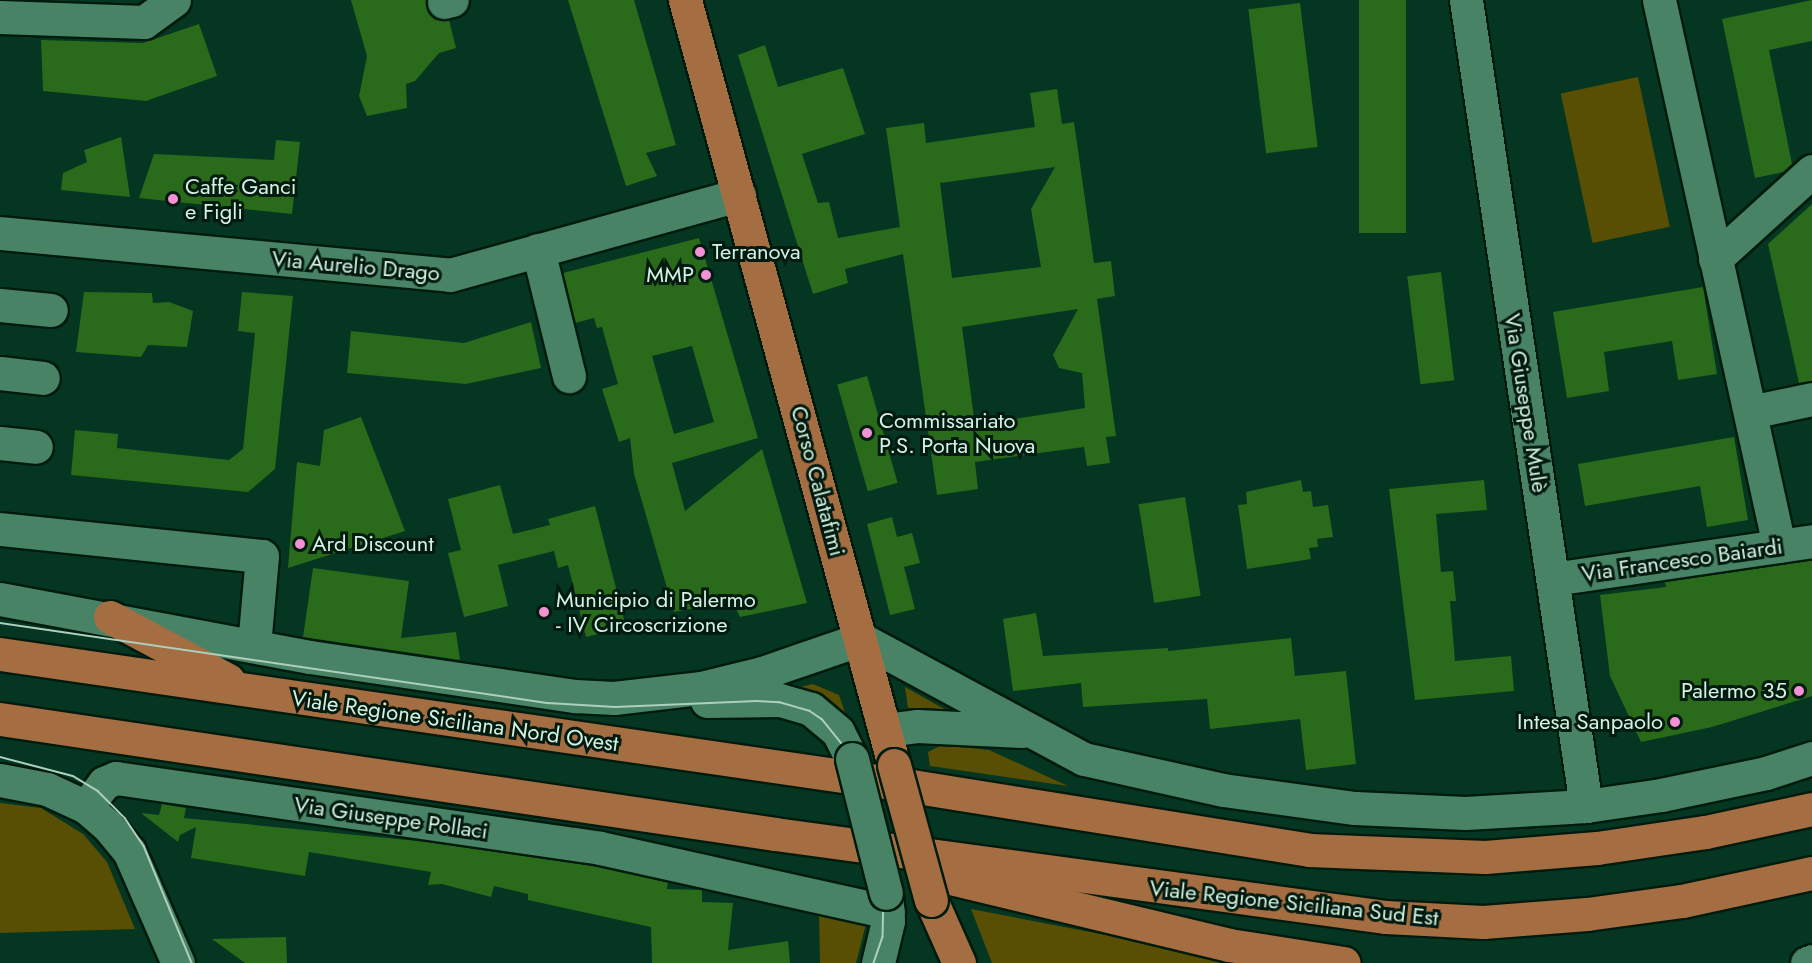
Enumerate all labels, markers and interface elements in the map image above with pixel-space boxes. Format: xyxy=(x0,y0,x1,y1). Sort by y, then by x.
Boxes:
place label: Caffe Ganci e Figli xyxy=(185,173,297,224)
marker: Caffe Ganci e Figli xyxy=(166,192,180,206)
place label: Terranova xyxy=(712,239,801,265)
marker: Terranova xyxy=(693,245,707,259)
street label: Via Aurelio Drago xyxy=(271,246,441,286)
place label: MMP xyxy=(646,262,694,288)
marker: MMP xyxy=(699,268,713,282)
street label: Via Giuseppe Mulè xyxy=(1499,312,1553,494)
street label: Corso Calatafimi xyxy=(785,403,851,559)
place label: Commissariato P.S. Porta Nuova xyxy=(879,407,1035,458)
marker: Commissariato P.S. Porta Nuova xyxy=(860,426,874,440)
place label: Ard Discount xyxy=(312,531,434,557)
street label: Via Francesco Baiardi xyxy=(1580,533,1784,587)
marker: Ard Discount xyxy=(293,537,307,551)
place label: Municipio di Palermo - IV Circoscrizione xyxy=(556,586,756,638)
marker: Municipio di Palermo - IV Circoscrizione xyxy=(537,605,551,619)
place label: Palermo 35 xyxy=(1681,678,1787,704)
marker: Palermo 35 xyxy=(1792,684,1806,698)
street label: Viale Regione Siciliana Nord Ovest xyxy=(290,685,620,757)
place label: Intesa Sanpaolo xyxy=(1517,709,1663,735)
marker: Intesa Sanpaolo xyxy=(1668,715,1682,729)
street label: Via Giuseppe Pollaci xyxy=(292,791,490,845)
street label: Viale Regione Siciliana Sud Est xyxy=(1148,875,1440,931)

